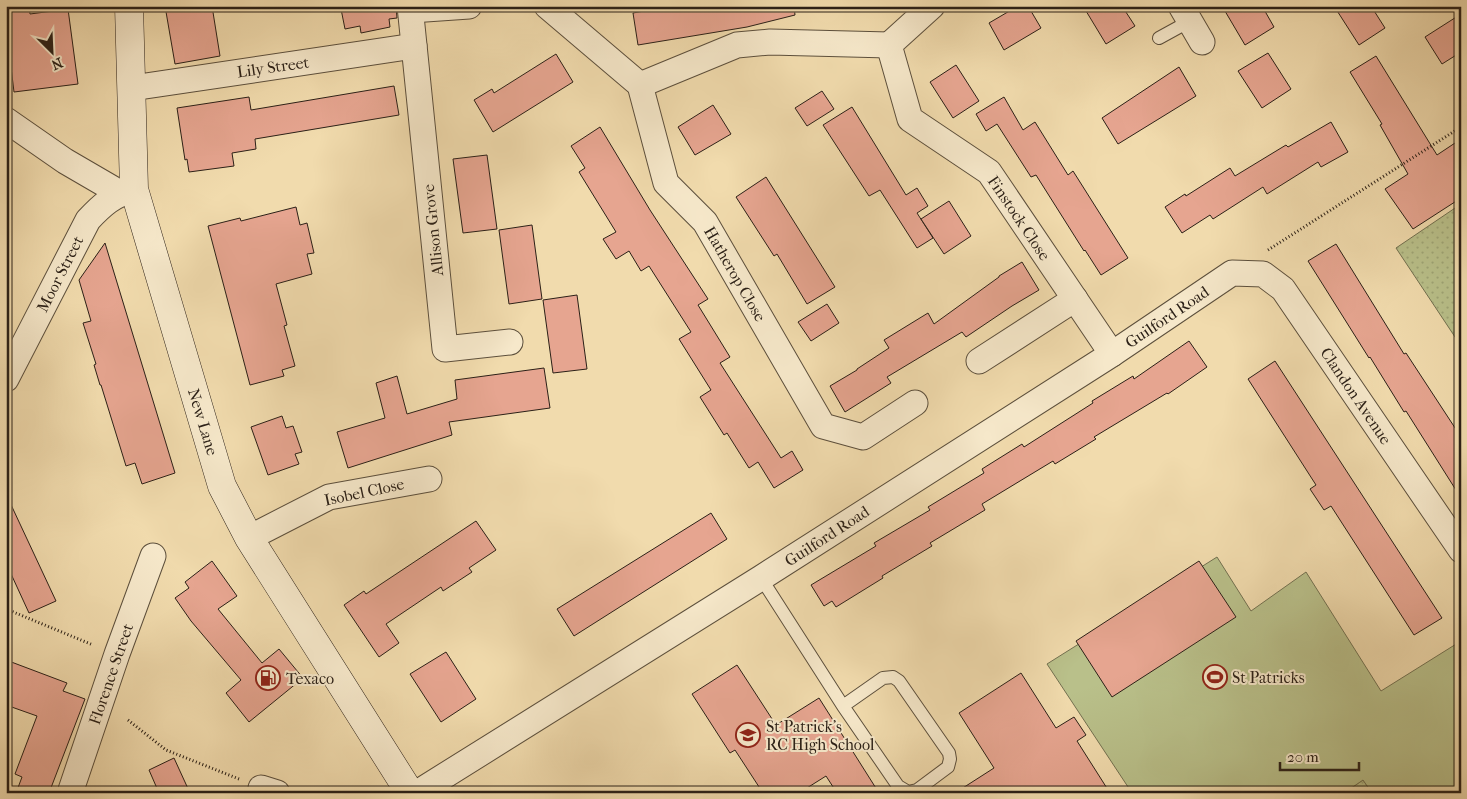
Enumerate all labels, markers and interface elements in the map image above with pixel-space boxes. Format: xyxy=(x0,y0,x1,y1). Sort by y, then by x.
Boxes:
north arrow xyxy=(28,28,78,78)
street label: Lily Street xyxy=(236,52,311,81)
text: N xyxy=(48,53,65,73)
street label: Finstock Close xyxy=(984,172,1054,264)
street label: Allison Grove xyxy=(419,183,447,278)
street label: Hatherop Close xyxy=(700,223,770,325)
street label: Moor Street xyxy=(33,232,87,315)
street label: Guilford Road xyxy=(1122,282,1213,352)
street label: Clandon Avenue xyxy=(1317,344,1395,448)
street label: New Lane xyxy=(184,386,222,458)
street label: Isobel Close xyxy=(322,474,406,510)
street label: Guilford Road xyxy=(781,501,873,570)
street label: Florence Street xyxy=(85,621,137,727)
sports icon: St Patricks xyxy=(1202,664,1228,690)
fuel station icon: Texaco xyxy=(255,665,281,691)
place label: St Patricks xyxy=(1232,668,1305,687)
place label: Texaco xyxy=(286,669,334,688)
place label: St Patrick's RC High School xyxy=(766,717,875,754)
school or university icon: St Patrick's RC High School xyxy=(735,722,761,748)
scale bar xyxy=(1280,739,1358,771)
text: 20 m xyxy=(1287,748,1319,766)

